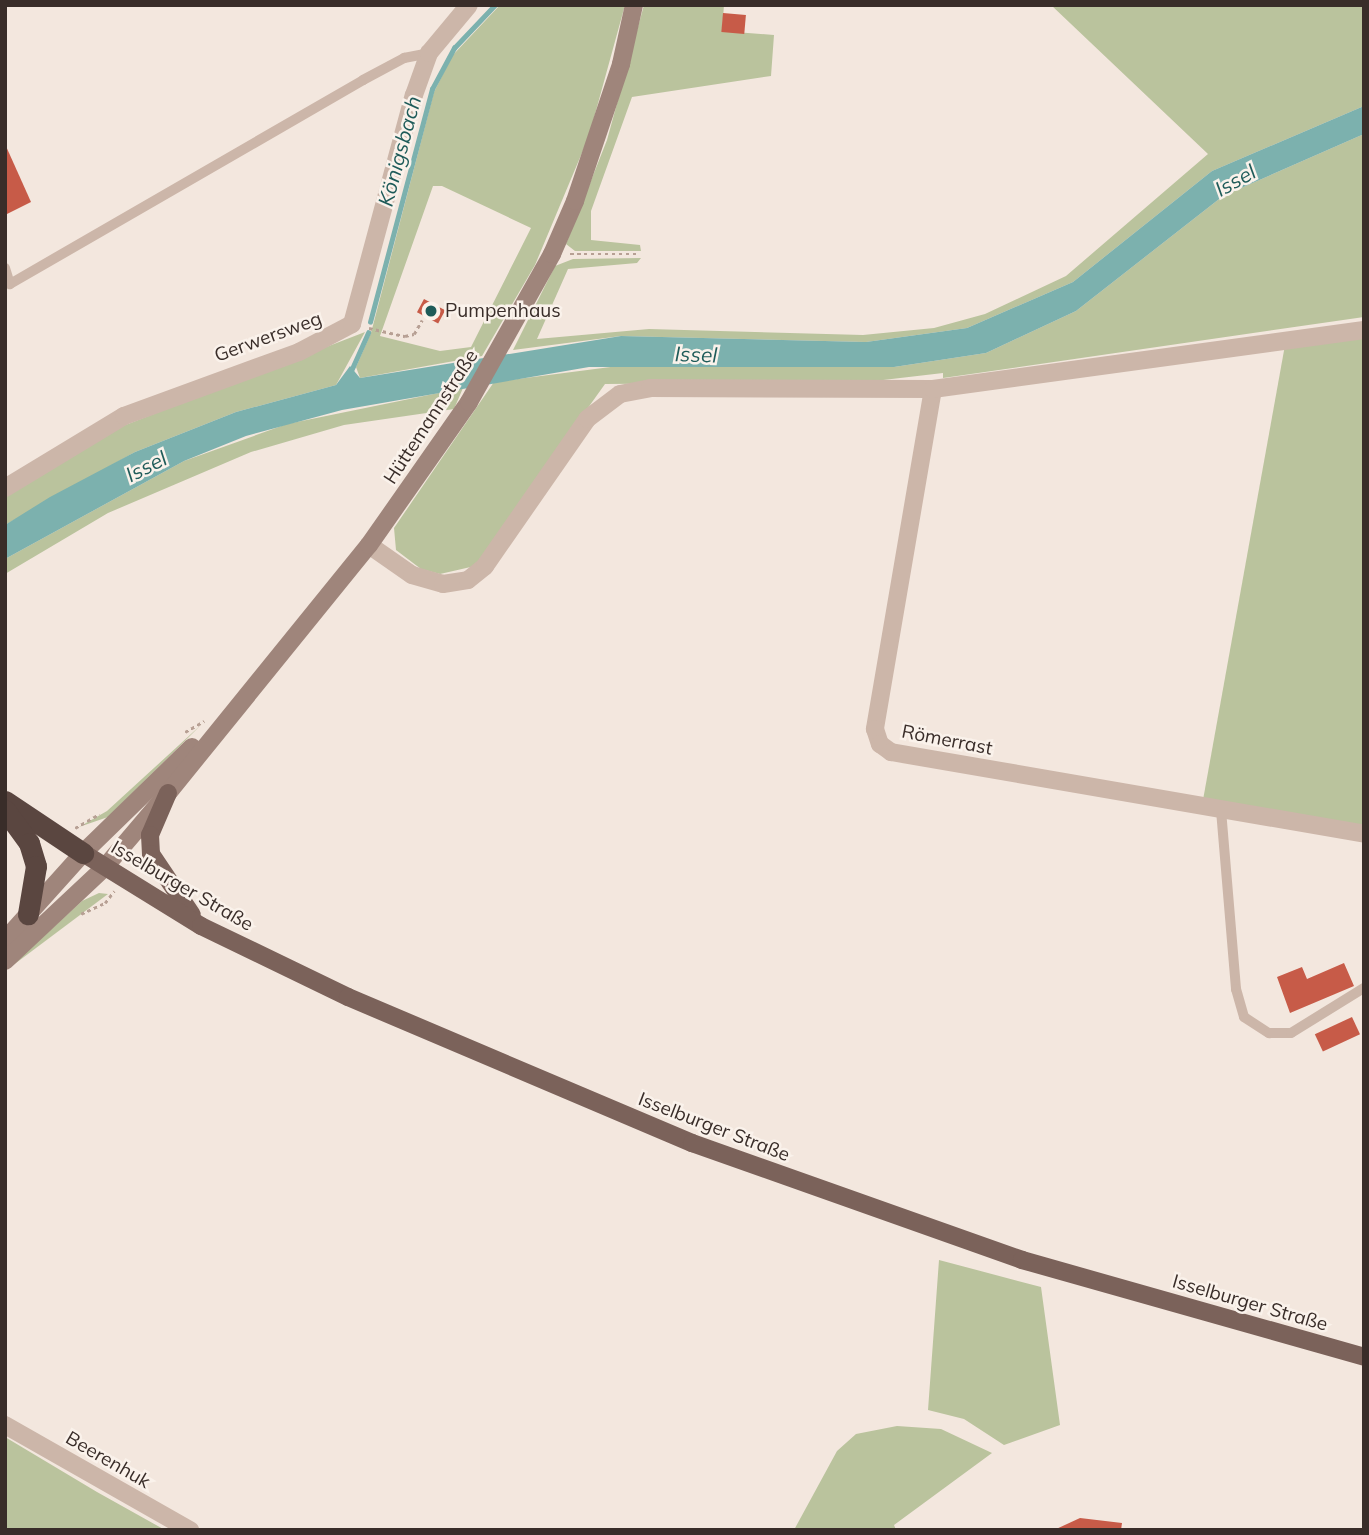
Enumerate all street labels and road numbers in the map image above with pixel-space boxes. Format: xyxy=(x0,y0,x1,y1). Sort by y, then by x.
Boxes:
street label: Gerwersweg xyxy=(211,307,325,367)
street label: Hüttemannstraße xyxy=(379,345,483,489)
street label: Römerrast xyxy=(900,720,994,760)
street label: Isselburger Straße xyxy=(107,836,257,936)
street label: Isselburger Straße xyxy=(635,1088,793,1166)
street label: Isselburger Straße xyxy=(1170,1270,1330,1336)
street label: Beerenhuk xyxy=(62,1427,154,1493)

